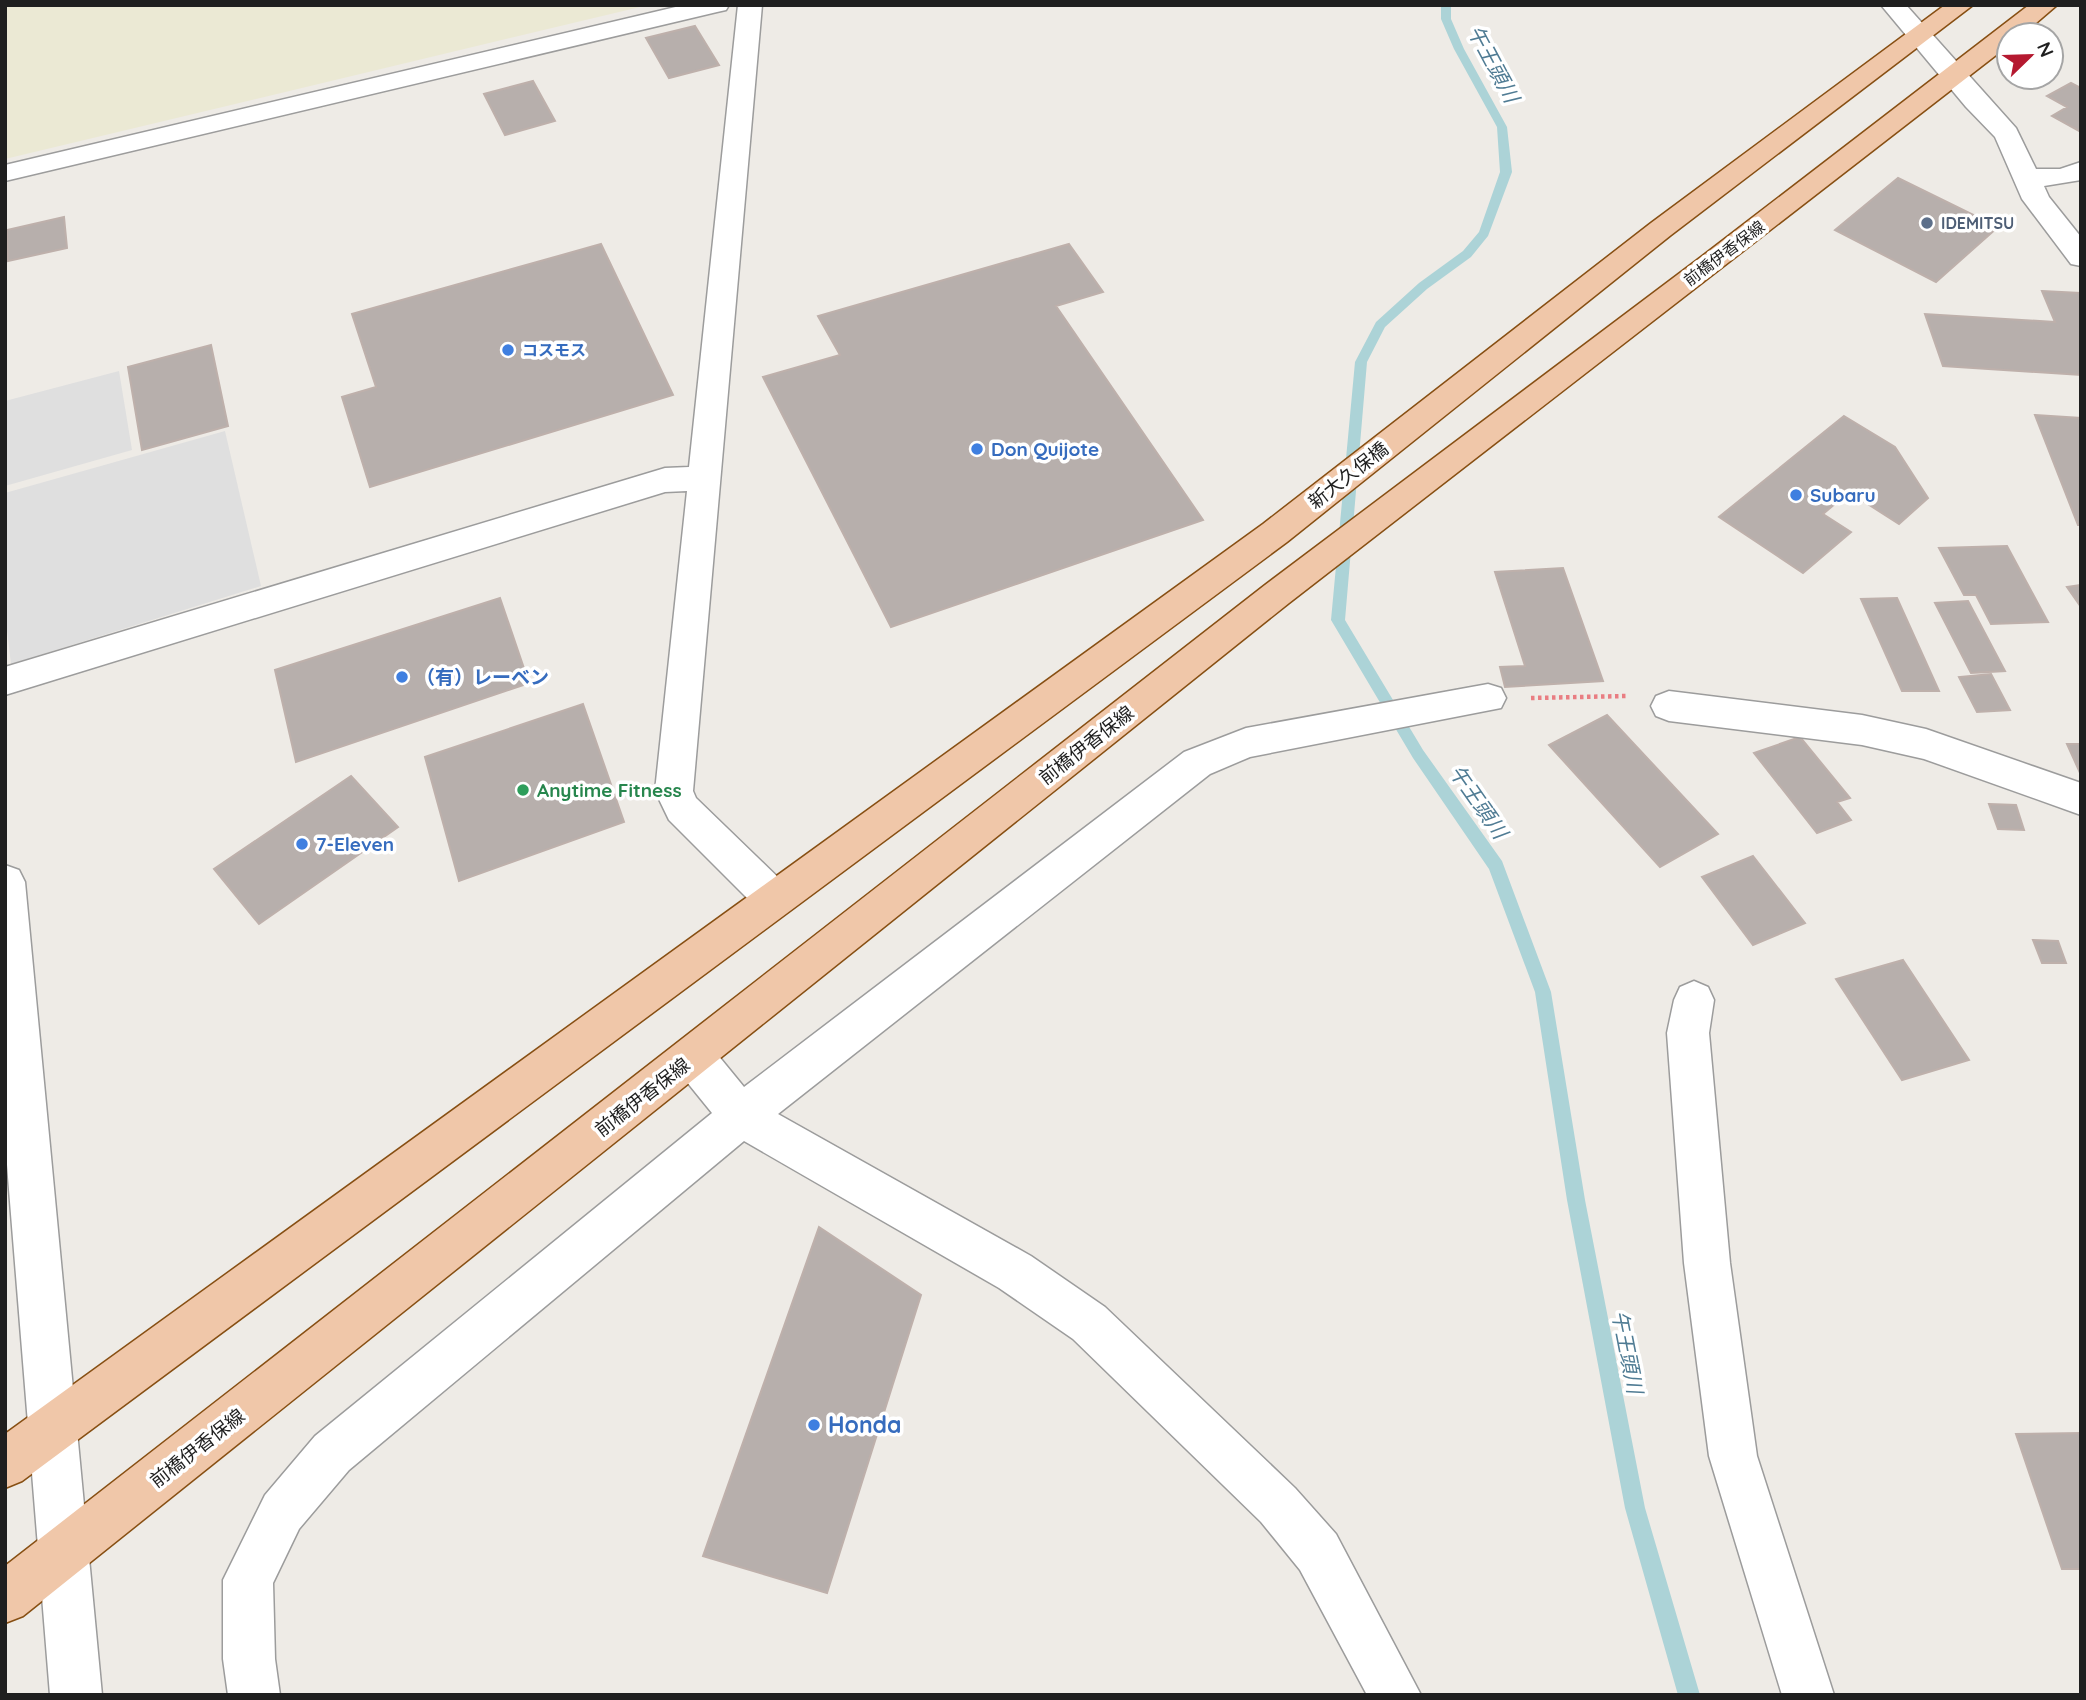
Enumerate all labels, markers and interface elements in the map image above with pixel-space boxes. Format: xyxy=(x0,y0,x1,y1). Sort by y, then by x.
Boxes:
water label: 午王頭川 xyxy=(1463,20,1526,108)
north arrow xyxy=(1995,21,2065,91)
text: N xyxy=(2032,38,2059,60)
place label: IDEMITSU xyxy=(1941,213,2014,233)
marker: IDEMITSU xyxy=(1919,215,1935,231)
street label: 前橋伊香保線 xyxy=(1680,216,1768,290)
place label: コスモス xyxy=(522,340,586,360)
marker: コスモス xyxy=(500,342,516,358)
street label: 新大久保橋 xyxy=(1303,436,1393,514)
place label: Don Quijote xyxy=(991,437,1099,461)
marker: Don Quijote xyxy=(969,441,985,457)
place label: Subaru xyxy=(1810,483,1876,507)
marker: Subaru xyxy=(1788,487,1804,503)
place label: （有）レーベン xyxy=(416,665,549,689)
marker: （有）レーベン xyxy=(394,669,410,685)
street label: 前橋伊香保線 xyxy=(1034,700,1138,790)
water label: 午王頭川 xyxy=(1444,760,1515,845)
place label: Anytime Fitness xyxy=(537,778,682,802)
marker: Anytime Fitness xyxy=(515,782,531,798)
place label: 7-Eleven xyxy=(316,832,394,856)
marker: 7-Eleven xyxy=(294,836,310,852)
street label: 前橋伊香保線 xyxy=(590,1052,694,1142)
water label: 午王頭川 xyxy=(1607,1308,1649,1397)
street label: 前橋伊香保線 xyxy=(145,1403,249,1493)
place label: Honda xyxy=(828,1410,902,1439)
marker: Honda xyxy=(806,1417,822,1433)

